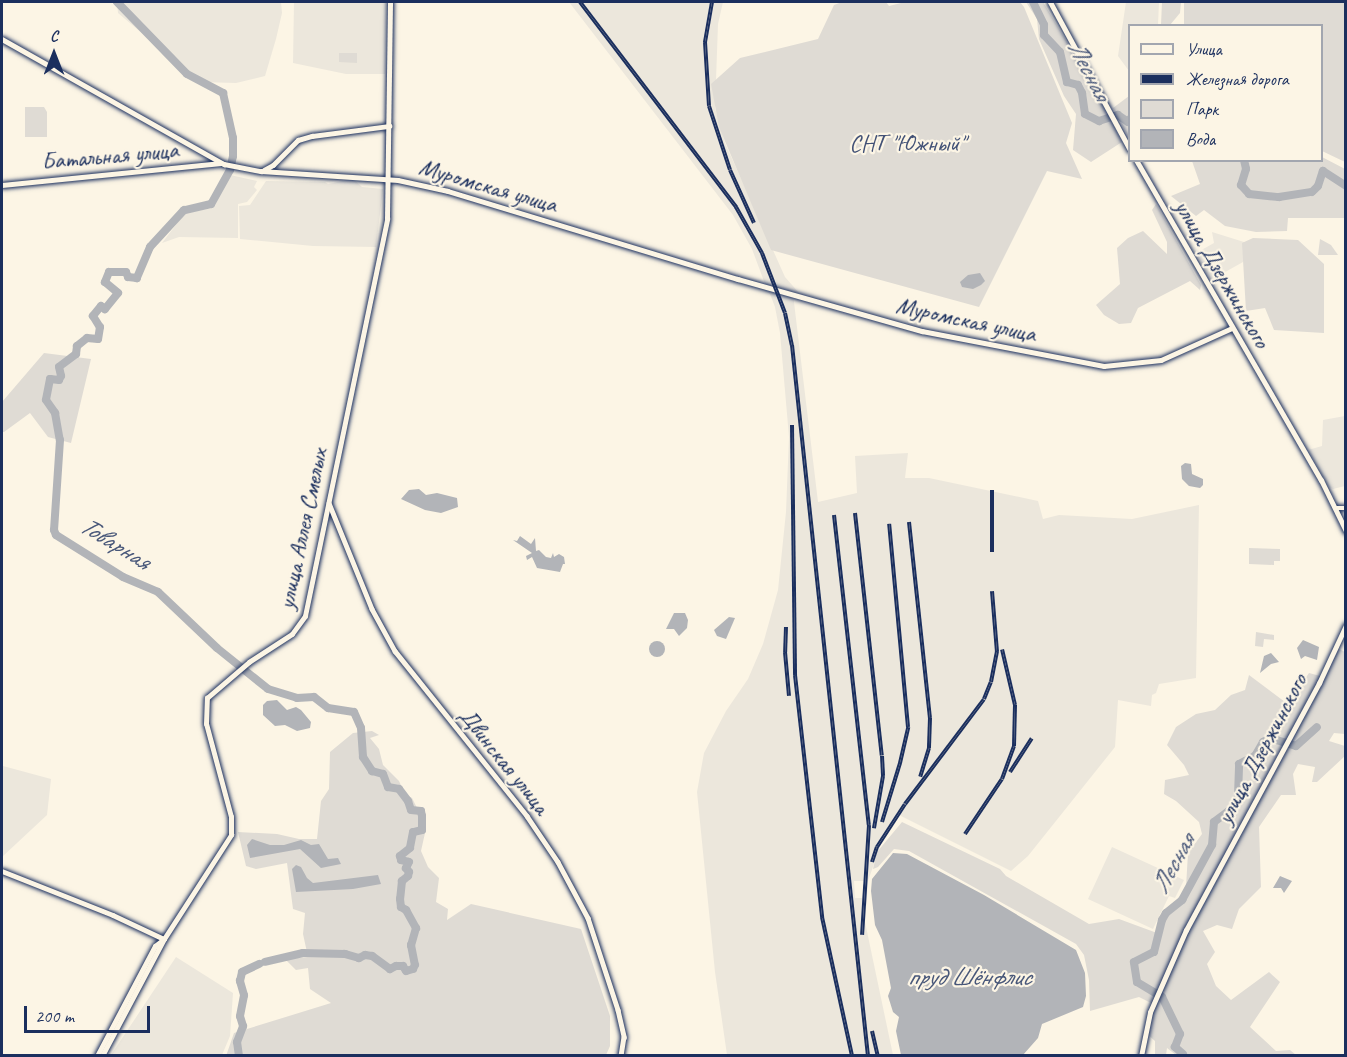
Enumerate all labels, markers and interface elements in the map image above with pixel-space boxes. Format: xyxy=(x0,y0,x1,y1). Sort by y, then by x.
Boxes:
north arrow xyxy=(24,24,84,84)
legend xyxy=(1128,24,1323,162)
text: С xyxy=(50,26,58,46)
water label: Лесная xyxy=(1061,35,1117,105)
text: Улица xyxy=(1186,38,1222,60)
text: Железная дорога xyxy=(1186,68,1289,90)
text: Парк xyxy=(1186,98,1218,120)
text: Вода xyxy=(1186,128,1215,150)
park label: СНТ "Южный" xyxy=(849,130,965,158)
street label: Батальная улица xyxy=(39,136,181,176)
street label: Муромская улица xyxy=(415,152,561,220)
street label: улица Дзержинского xyxy=(1168,196,1276,352)
street label: Муромская улица xyxy=(892,291,1040,349)
street label: улица Аллея Смелых xyxy=(272,447,334,611)
water label: Товарная xyxy=(74,509,156,577)
street label: улица Дзержинского xyxy=(1211,670,1313,828)
street label: Двинская улица xyxy=(452,702,556,820)
water label: Лесная xyxy=(1144,829,1202,899)
water label: пруд Шёнфлис xyxy=(907,961,1031,993)
scale bar xyxy=(27,994,153,1032)
text: 200 m xyxy=(35,1005,74,1027)

